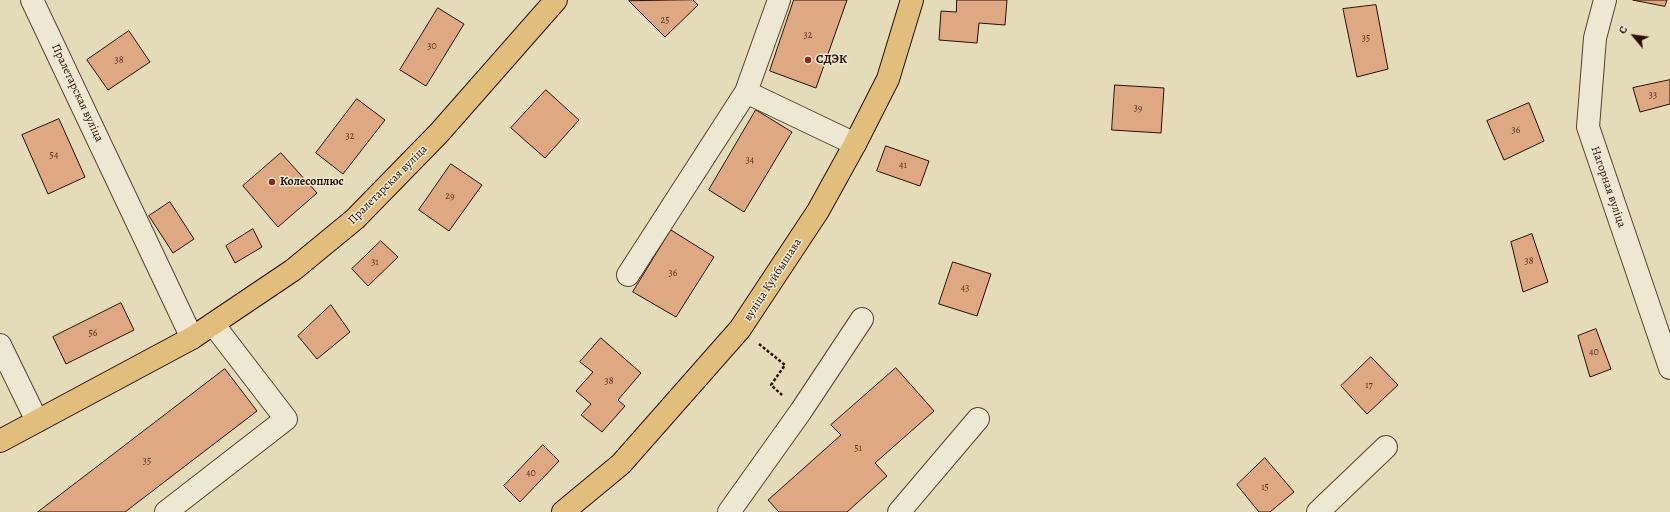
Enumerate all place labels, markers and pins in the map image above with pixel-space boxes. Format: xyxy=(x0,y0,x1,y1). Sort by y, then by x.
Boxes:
place label: СДЭК xyxy=(816,53,847,67)
marker: СДЭК xyxy=(803,55,813,65)
place label: Колесоплюс xyxy=(280,175,344,189)
marker: Колесоплюс xyxy=(267,177,277,187)

